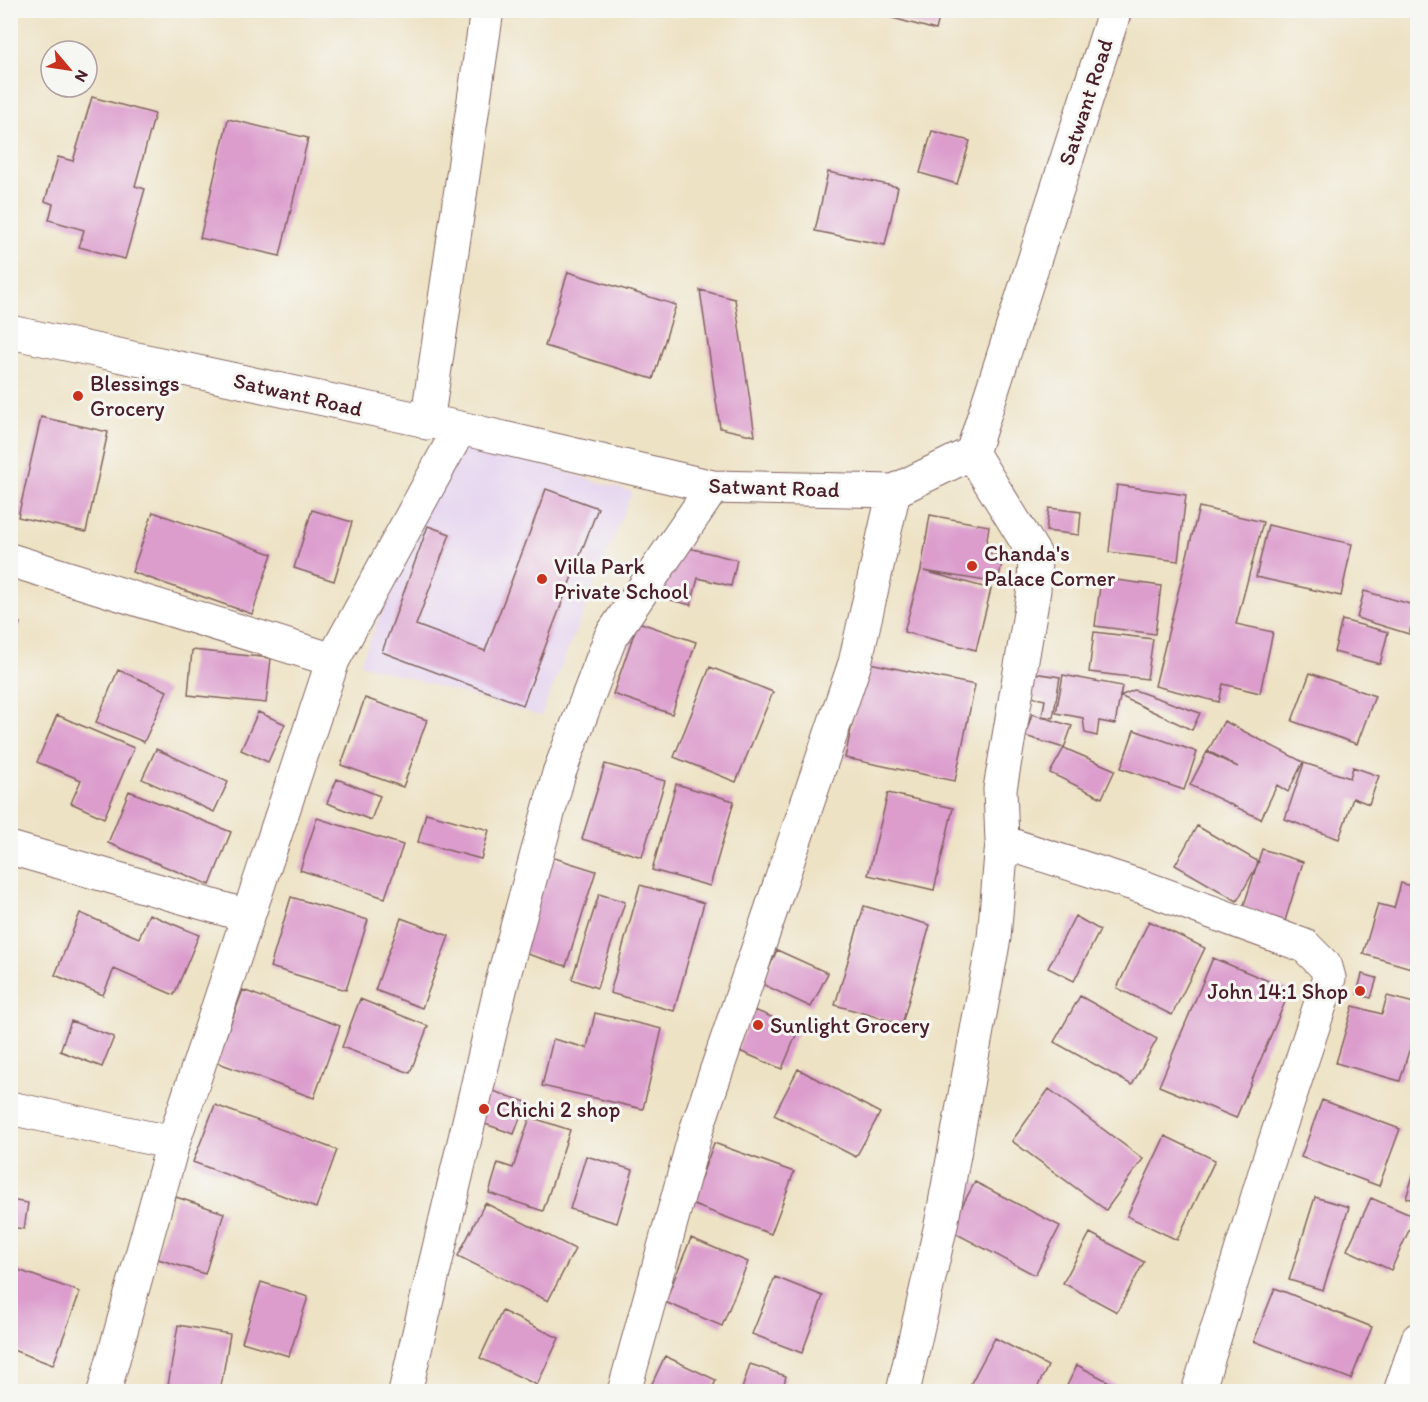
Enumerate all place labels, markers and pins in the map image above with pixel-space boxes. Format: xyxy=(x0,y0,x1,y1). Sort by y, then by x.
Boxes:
place label: Blessings Grocery xyxy=(90,370,180,422)
marker: Blessings Grocery xyxy=(71,389,85,403)
place label: Chanda's Palace Corner xyxy=(984,540,1116,592)
place label: Villa Park Private School xyxy=(554,553,688,605)
marker: Chanda's Palace Corner xyxy=(965,559,979,573)
marker: Villa Park Private School xyxy=(535,572,549,586)
place label: John 14:1 Shop xyxy=(1208,978,1348,1005)
marker: John 14:1 Shop xyxy=(1353,984,1367,998)
place label: Sunlight Grocery xyxy=(770,1012,930,1039)
marker: Sunlight Grocery xyxy=(751,1018,765,1032)
place label: Chichi 2 shop xyxy=(496,1096,620,1123)
marker: Chichi 2 shop xyxy=(477,1102,491,1116)

